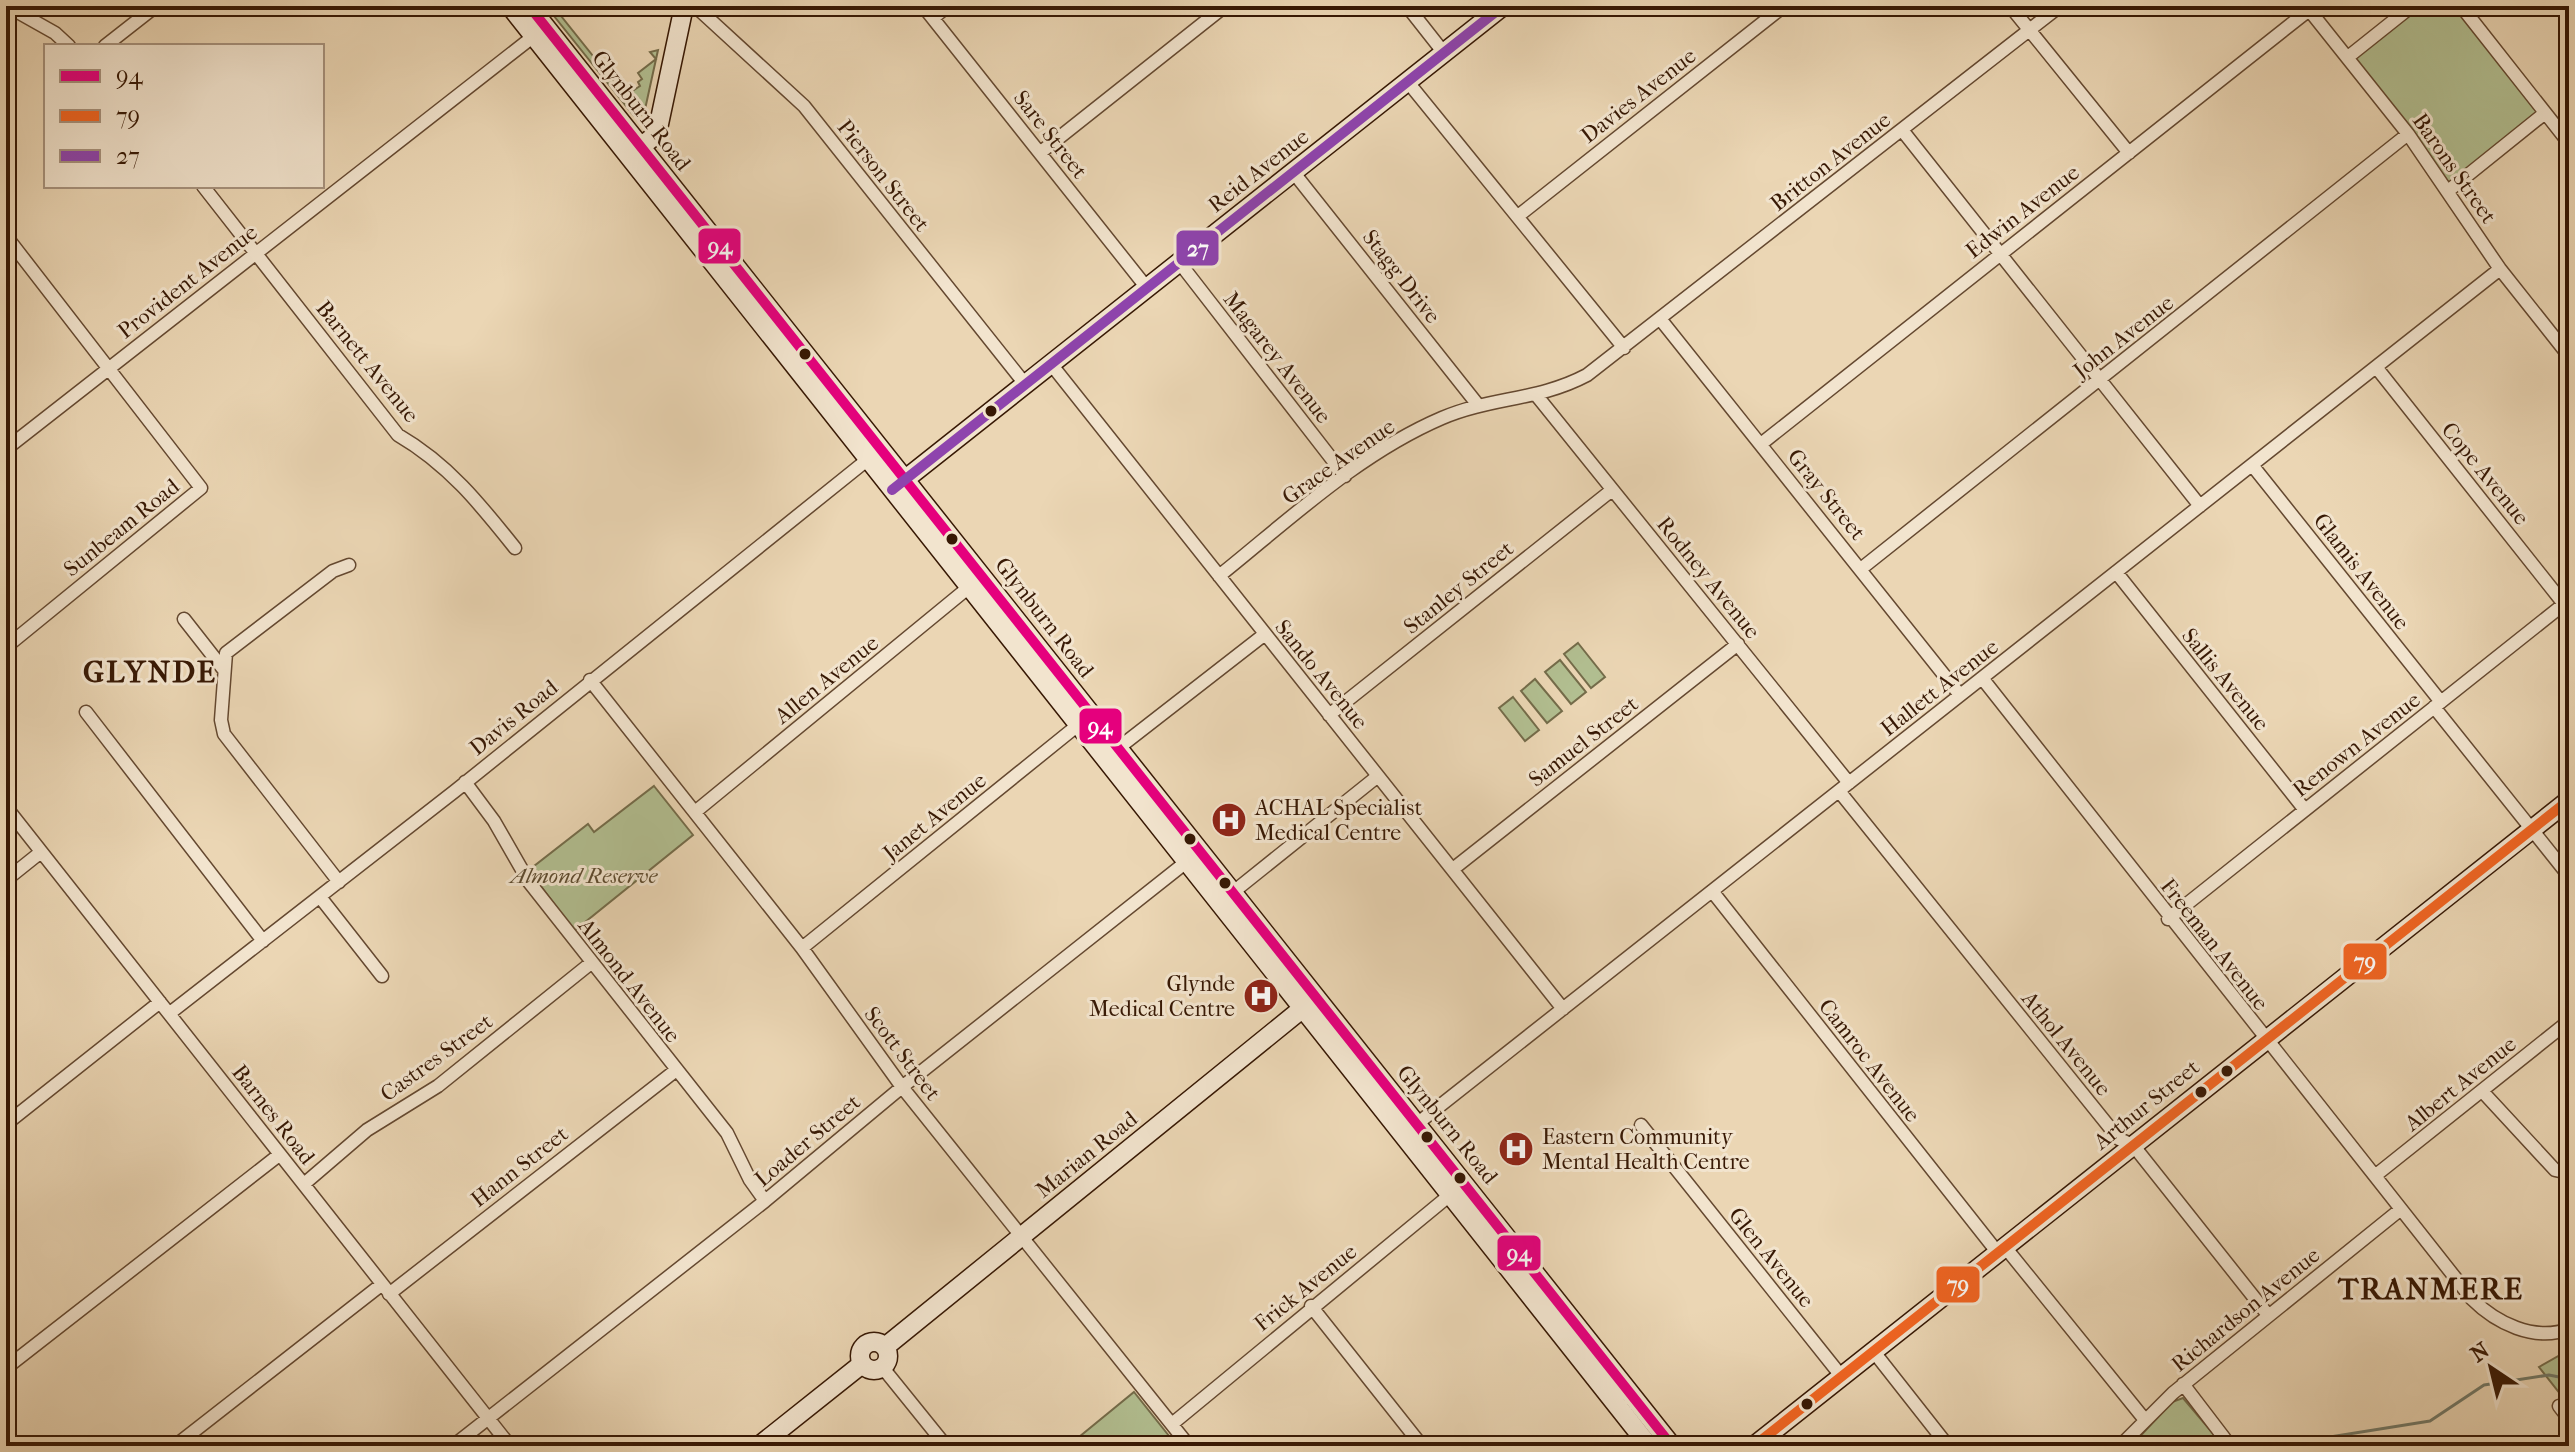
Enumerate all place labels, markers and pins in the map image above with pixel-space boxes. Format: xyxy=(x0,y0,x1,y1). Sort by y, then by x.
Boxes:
unlabelled marker xyxy=(797,346,813,362)
unlabelled marker xyxy=(983,403,999,419)
unlabelled marker xyxy=(944,531,960,547)
place label: ACHAL Specialist Medical Centre xyxy=(1254,795,1422,846)
hospital icon: ACHAL Specialist Medical Centre xyxy=(1210,801,1248,839)
unlabelled marker xyxy=(1182,831,1198,847)
unlabelled marker xyxy=(1217,875,1233,891)
place label: Glynde Medical Centre xyxy=(1089,971,1235,1022)
hospital icon: Glynde Medical Centre xyxy=(1242,977,1280,1015)
unlabelled marker xyxy=(2219,1063,2235,1079)
unlabelled marker xyxy=(2193,1084,2209,1100)
place label: Eastern Community Mental Health Centre xyxy=(1542,1124,1750,1175)
unlabelled marker xyxy=(1419,1129,1435,1145)
hospital icon: Eastern Community Mental Health Centre xyxy=(1497,1130,1535,1168)
unlabelled marker xyxy=(1452,1170,1468,1186)
unlabelled marker xyxy=(1799,1396,1815,1412)

